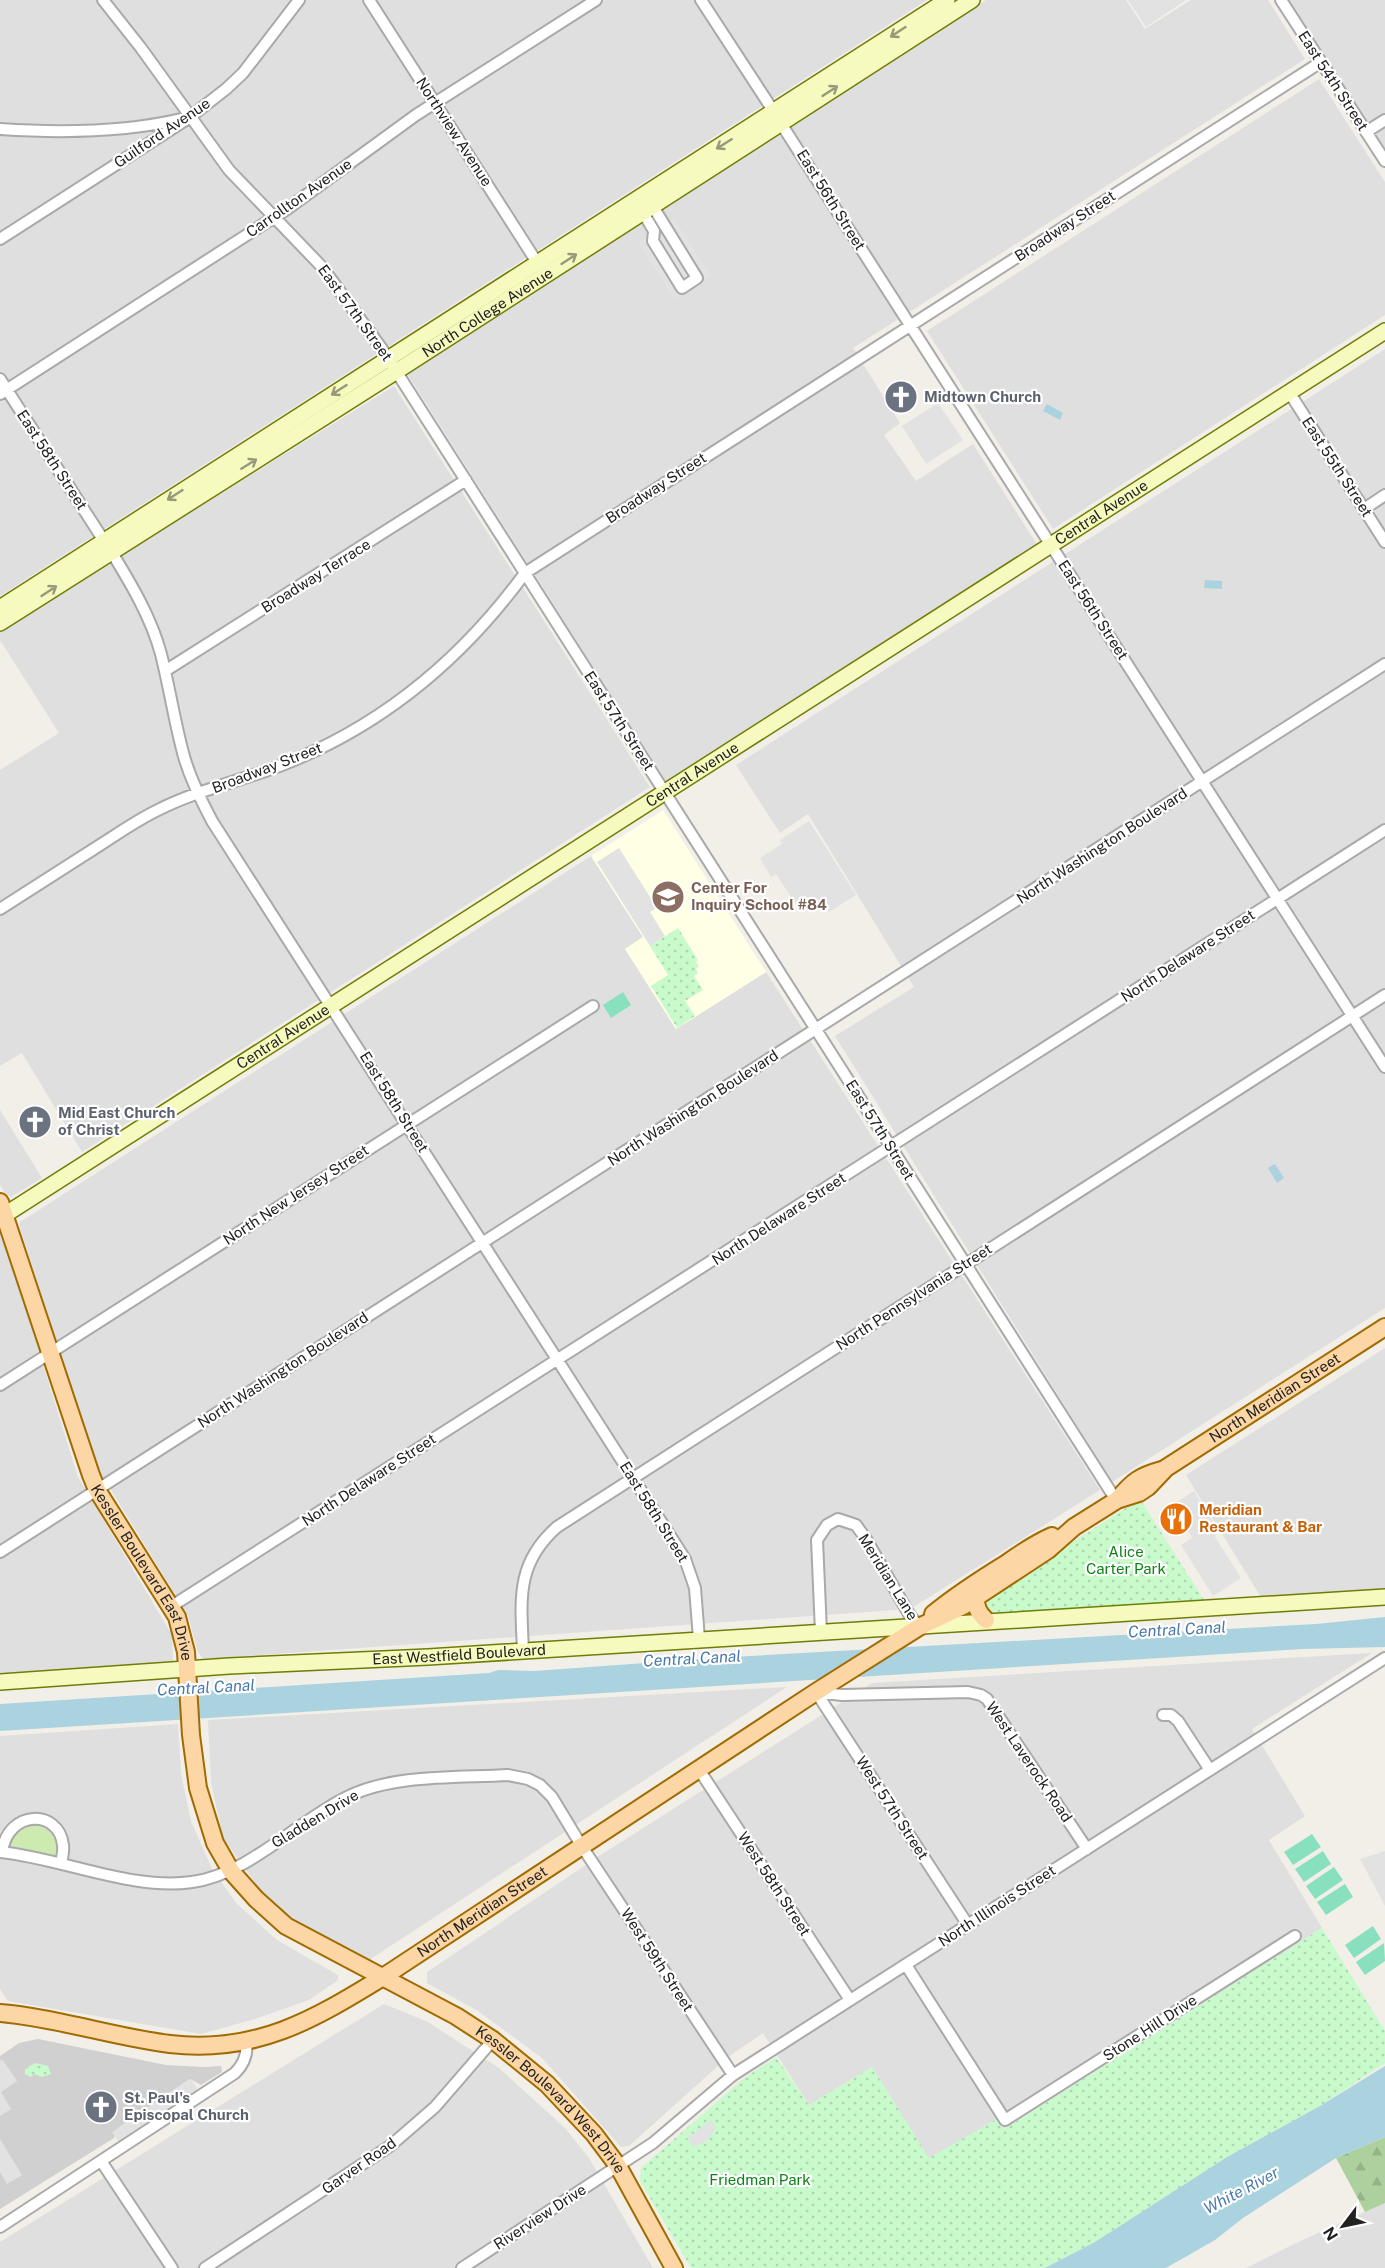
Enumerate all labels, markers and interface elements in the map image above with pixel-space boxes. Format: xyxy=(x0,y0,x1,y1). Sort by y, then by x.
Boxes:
one-way arrow xyxy=(890,26,907,38)
street label: East 54th Street xyxy=(1295,28,1372,134)
street label: Northview Avenue xyxy=(413,74,496,189)
one-way arrow xyxy=(821,84,838,96)
street label: Guilford Avenue xyxy=(111,94,213,171)
one-way arrow xyxy=(716,137,733,150)
street label: East 56th Street xyxy=(794,146,869,253)
street label: Carrollton Avenue xyxy=(243,155,355,240)
street label: Broadway Street xyxy=(1011,187,1118,264)
one-way arrow xyxy=(560,252,577,265)
street label: East 57th Street xyxy=(315,261,396,364)
street label: North College Avenue xyxy=(419,264,556,360)
church icon: Midtown Church xyxy=(883,379,919,415)
one-way arrow xyxy=(331,384,348,396)
place label: Midtown Church xyxy=(924,388,1041,405)
street label: East 58th Street xyxy=(14,407,91,513)
street label: East 55th Street xyxy=(1299,414,1376,520)
street label: Broadway Street xyxy=(602,449,709,526)
one-way arrow xyxy=(240,458,257,470)
street label: Central Avenue xyxy=(1052,476,1151,548)
one-way arrow xyxy=(167,489,184,501)
street label: Broadway Terrace xyxy=(258,535,373,616)
street label: East 56th Street xyxy=(1055,557,1132,663)
one-way arrow xyxy=(40,585,57,597)
street label: East 57th Street xyxy=(581,668,658,774)
street label: Central Avenue xyxy=(642,738,741,810)
street label: Broadway Street xyxy=(209,739,324,796)
street label: North Washington Boulevard xyxy=(1013,784,1190,907)
school or university icon: Center For Inquiry School #84 xyxy=(650,879,686,915)
place label: Center For Inquiry School #84 xyxy=(691,879,827,913)
street label: North Delaware Street xyxy=(1118,906,1258,1005)
street label: Central Avenue xyxy=(233,1000,332,1072)
street label: North Washington Boulevard xyxy=(604,1046,781,1169)
street label: East 58th Street xyxy=(357,1048,432,1155)
street label: East 57th Street xyxy=(843,1077,918,1183)
church icon: Mid East Church of Christ xyxy=(17,1104,53,1140)
place label: Mid East Church of Christ xyxy=(58,1104,176,1138)
street label: North New Jersey Street xyxy=(220,1141,372,1248)
street label: North Delaware Street xyxy=(709,1169,849,1268)
street label: North Pennsylvania Street xyxy=(833,1240,995,1353)
street label: North Washington Boulevard xyxy=(194,1308,371,1431)
street label: North Meridian Street xyxy=(1206,1349,1343,1446)
street label: North Delaware Street xyxy=(299,1430,439,1529)
street label: East 58th Street xyxy=(617,1458,692,1565)
street label: Kessler Boulevard East Drive xyxy=(88,1481,196,1661)
restaurant icon: Meridian Restaurant & Bar xyxy=(1158,1501,1194,1537)
place label: Meridian Restaurant & Bar xyxy=(1199,1501,1322,1535)
street label: Meridian Lane xyxy=(855,1530,922,1623)
park label: Alice Carter Park xyxy=(1086,1543,1166,1577)
water label: Central Canal xyxy=(1128,1617,1226,1642)
street label: East Westfield Boulevard xyxy=(372,1641,546,1668)
water label: Central Canal xyxy=(643,1646,741,1671)
water label: Central Canal xyxy=(157,1675,255,1700)
street label: West Laverock Road xyxy=(983,1698,1076,1825)
street label: West 57th Street xyxy=(853,1753,932,1863)
street label: Gladden Drive xyxy=(268,1786,361,1851)
street label: West 58th Street xyxy=(735,1829,814,1939)
street label: North Illinois Street xyxy=(935,1861,1059,1950)
street label: North Meridian Street xyxy=(414,1862,550,1960)
street label: West 59th Street xyxy=(618,1905,697,2015)
street label: Stone Hill Drive xyxy=(1100,1991,1200,2064)
street label: Kessler Boulevard West Drive xyxy=(473,2022,629,2176)
church icon: St. Paul's Episcopal Church xyxy=(83,2089,119,2125)
place label: St. Paul's Episcopal Church xyxy=(124,2089,249,2123)
street label: Garver Road xyxy=(318,2134,399,2197)
water label: White River xyxy=(1200,2162,1283,2218)
park label: Friedman Park xyxy=(709,2171,811,2188)
street label: Riverview Drive xyxy=(490,2180,589,2253)
north arrow xyxy=(1313,2196,1373,2256)
text: N xyxy=(1319,2223,1342,2244)

